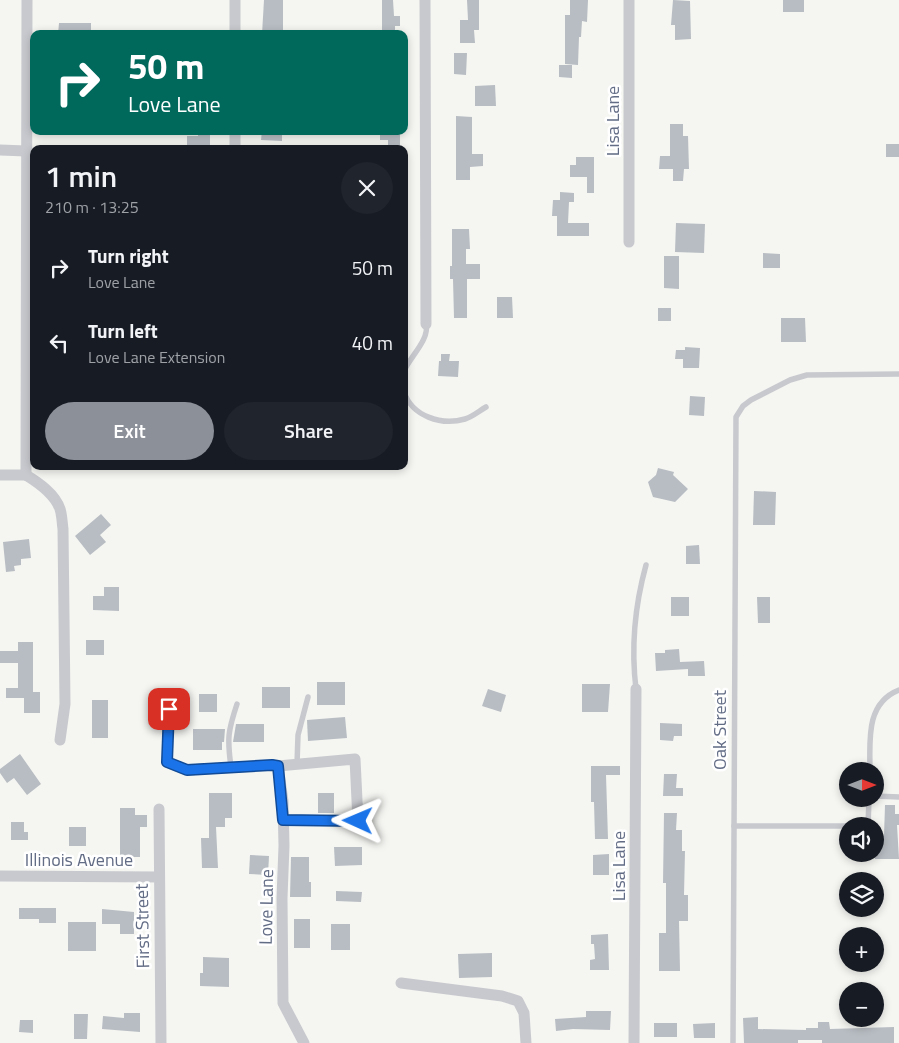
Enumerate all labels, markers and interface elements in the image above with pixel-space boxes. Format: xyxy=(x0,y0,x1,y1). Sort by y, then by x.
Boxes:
text: 50 m xyxy=(128,39,204,93)
icon: right xyxy=(45,50,110,115)
street label: Lisa Lane xyxy=(599,86,626,156)
text: Love Lane xyxy=(128,87,221,121)
text: 1 min xyxy=(45,153,117,199)
button: close xyxy=(341,162,393,214)
text: 210 m · 13:25 xyxy=(45,195,139,219)
text: Turn right xyxy=(88,241,169,270)
text: 50 m xyxy=(352,253,393,282)
icon: right xyxy=(45,254,73,282)
text: Love Lane xyxy=(88,270,155,294)
text: Turn left xyxy=(88,316,158,345)
text: 40 m xyxy=(352,328,393,357)
icon: left xyxy=(45,329,73,357)
text: Love Lane Extension xyxy=(88,345,225,369)
button: Exit xyxy=(45,402,214,460)
button: Share xyxy=(224,402,393,460)
pin xyxy=(148,688,190,730)
street label: Oak Street xyxy=(706,689,733,770)
icon: arrive xyxy=(155,695,183,723)
north arrow xyxy=(839,762,884,808)
map controls xyxy=(839,762,884,1027)
position arrow xyxy=(331,794,383,846)
button: sound xyxy=(839,817,884,862)
street label: Lisa Lane xyxy=(605,831,632,901)
street label: Illinois Avenue xyxy=(25,846,133,873)
street label: Love Lane xyxy=(252,869,280,945)
button: layers xyxy=(839,872,884,917)
street label: First Street xyxy=(128,883,156,969)
button: + xyxy=(839,927,884,972)
button: − xyxy=(839,982,884,1027)

